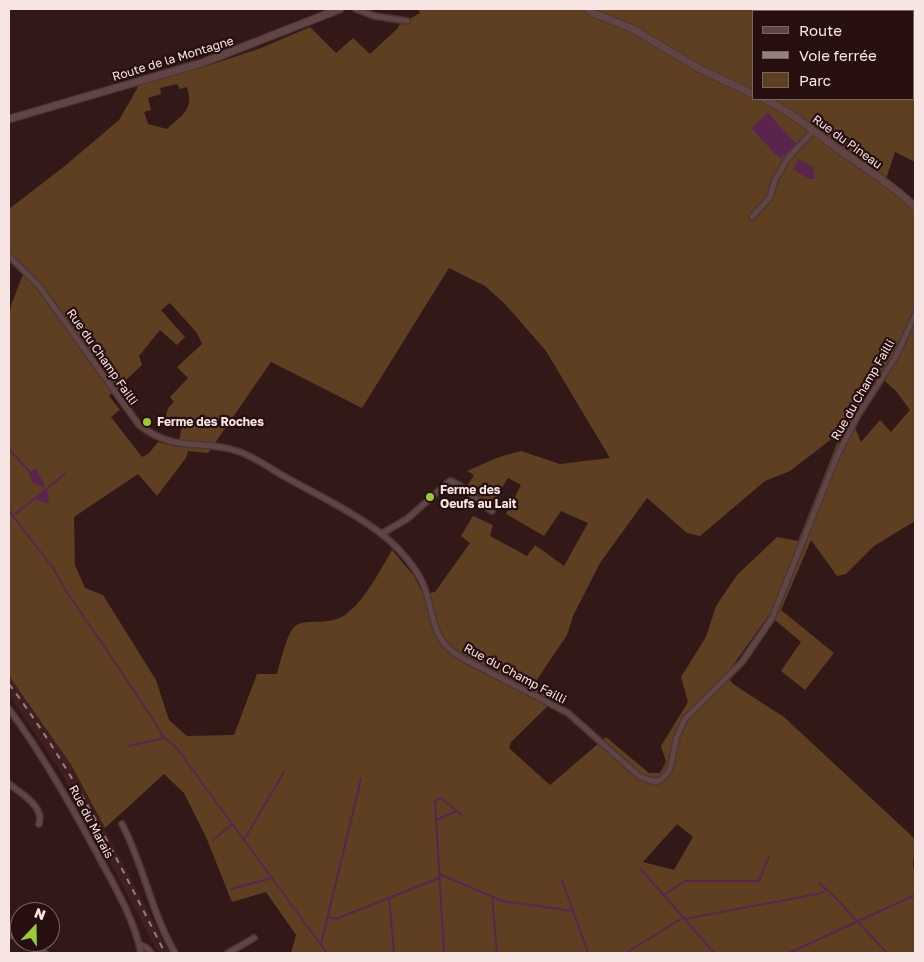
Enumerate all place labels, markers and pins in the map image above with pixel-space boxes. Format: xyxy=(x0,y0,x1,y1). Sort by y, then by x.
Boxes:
place label: Ferme des Roches xyxy=(157,415,264,429)
marker: Ferme des Roches xyxy=(141,416,153,428)
place label: Ferme des Oeufs au Lait xyxy=(440,483,517,511)
marker: Ferme des Oeufs au Lait xyxy=(424,491,436,503)

